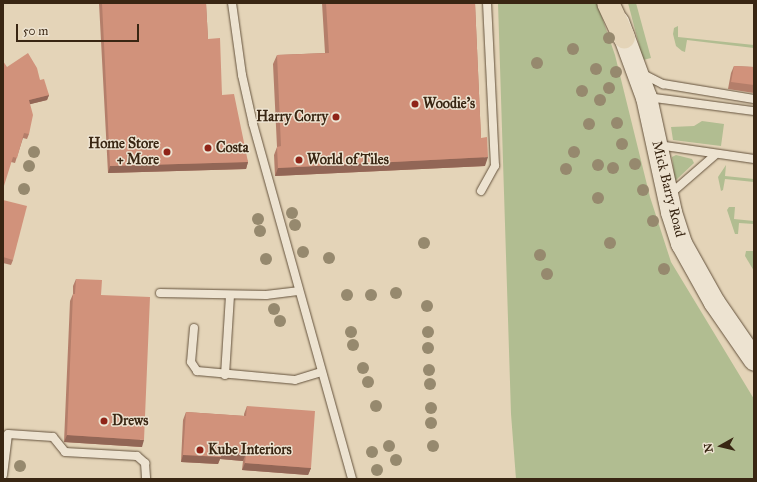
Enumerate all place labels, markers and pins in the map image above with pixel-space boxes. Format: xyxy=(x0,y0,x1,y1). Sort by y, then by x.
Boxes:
place label: Woodie's xyxy=(423,96,475,112)
marker: Woodie's xyxy=(410,99,420,109)
place label: Harry Corry xyxy=(256,109,328,125)
marker: Harry Corry xyxy=(331,112,341,122)
place label: Home Store + More xyxy=(88,136,159,168)
place label: Costa xyxy=(216,140,249,156)
marker: Costa xyxy=(203,143,213,153)
marker: Home Store + More xyxy=(162,147,172,157)
place label: World of Tiles xyxy=(307,152,389,168)
marker: World of Tiles xyxy=(294,155,304,165)
place label: Drews xyxy=(112,413,148,429)
marker: Drews xyxy=(99,416,109,426)
place label: Kube Interiors xyxy=(208,442,292,458)
marker: Kube Interiors xyxy=(195,445,205,455)

